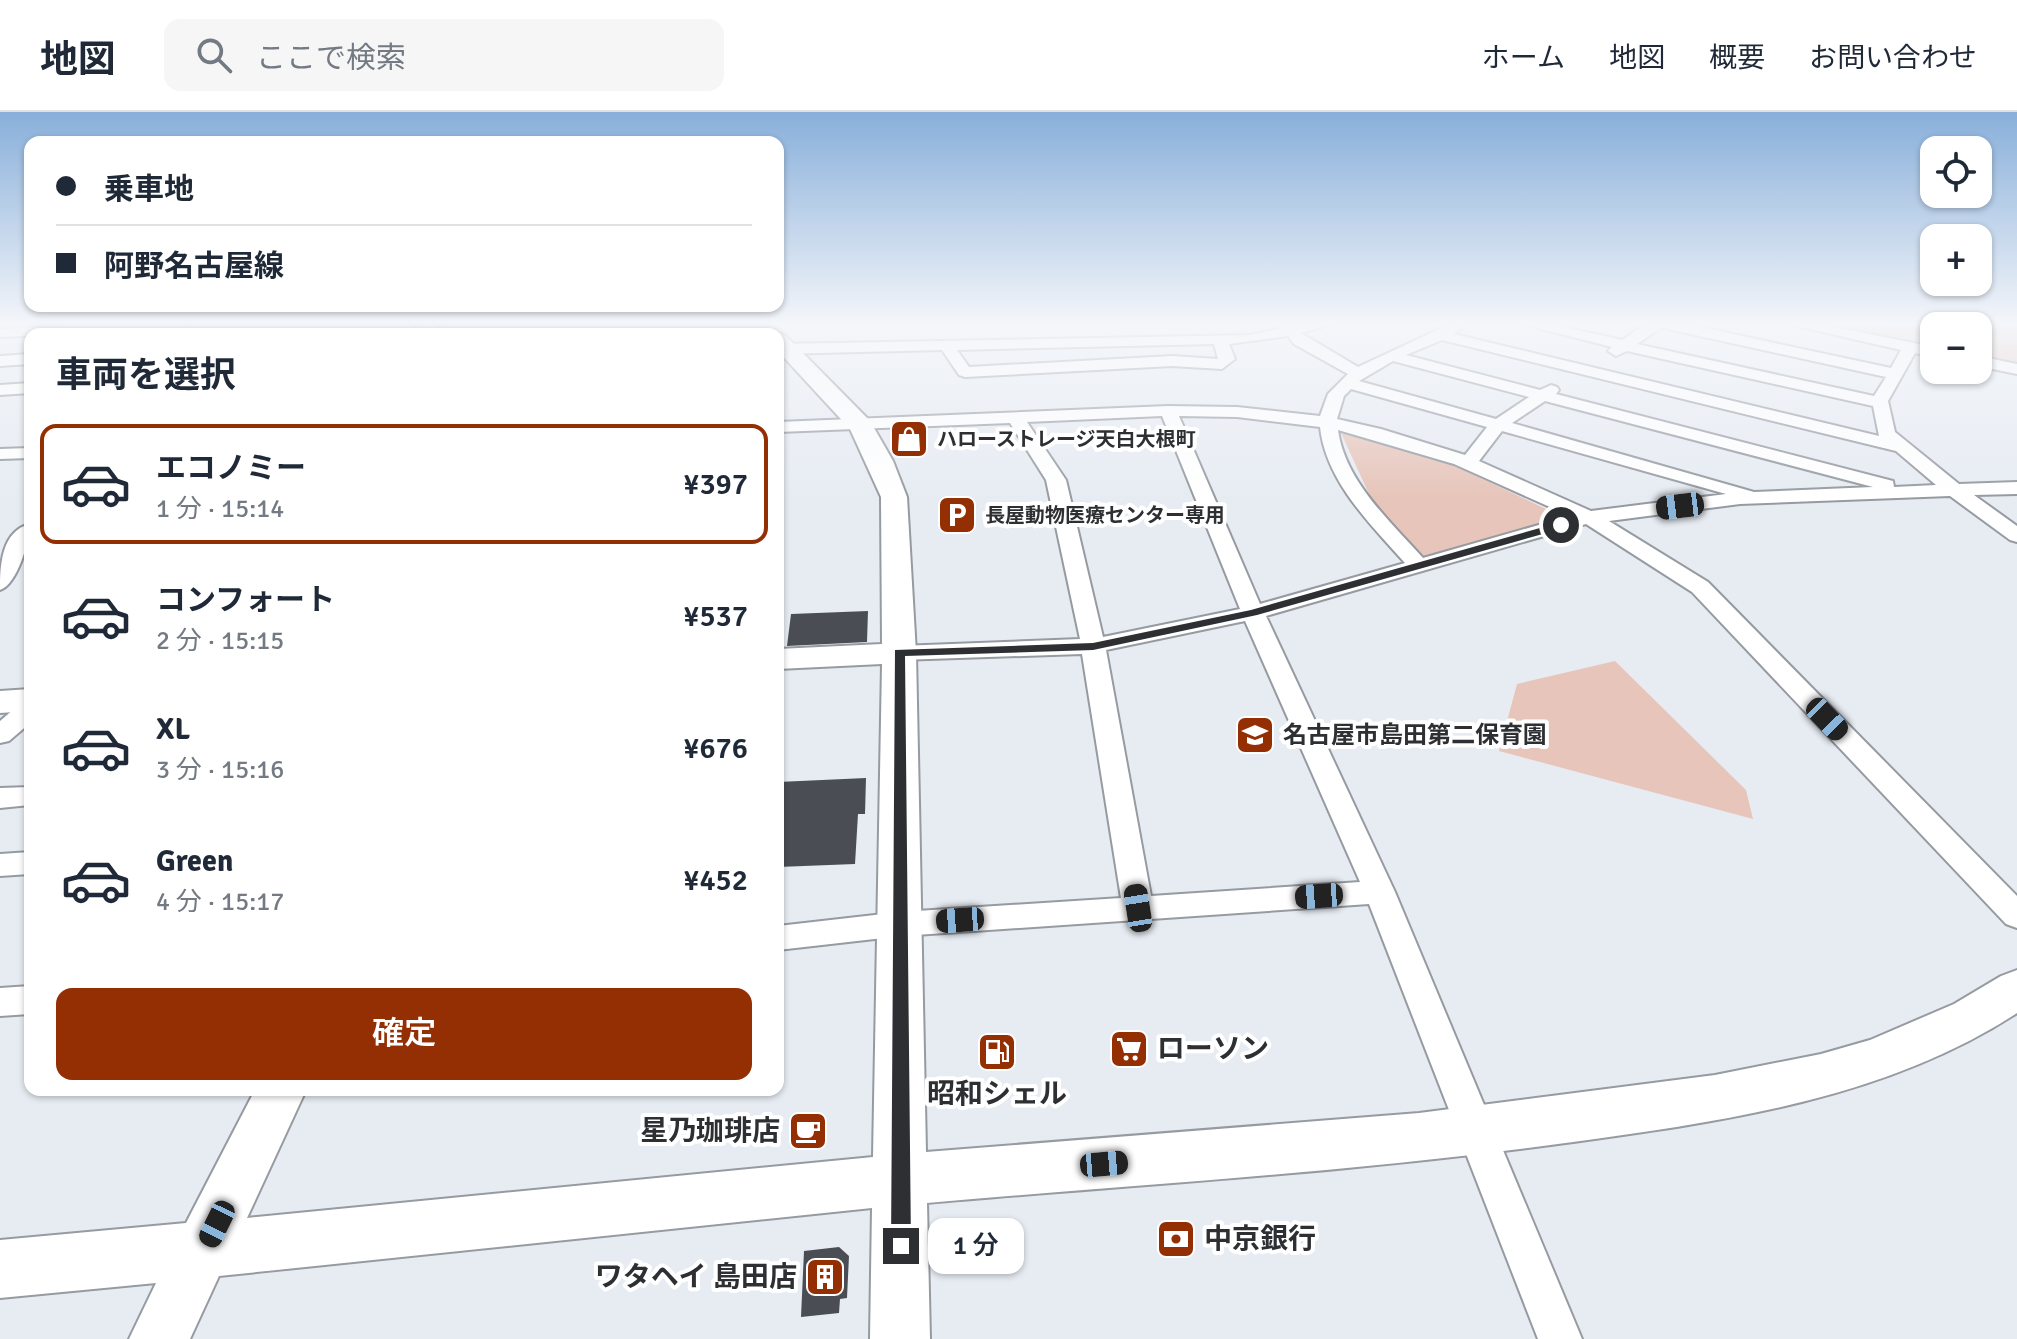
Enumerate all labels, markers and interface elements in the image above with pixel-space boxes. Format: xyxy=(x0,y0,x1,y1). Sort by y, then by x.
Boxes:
search box xyxy=(164,19,724,91)
icon: search xyxy=(192,33,236,77)
text: 地図 xyxy=(40,36,116,83)
text: ここで検索 xyxy=(256,40,406,77)
text: ホーム xyxy=(1482,41,1565,75)
text: 地図 xyxy=(1609,41,1665,75)
text: 概要 xyxy=(1709,41,1765,75)
text: お問い合わせ xyxy=(1809,41,1977,75)
map controls xyxy=(1920,136,1992,384)
button: locate xyxy=(1920,136,1992,208)
text: 乗車地 xyxy=(104,171,194,208)
button: + xyxy=(1920,224,1992,296)
text: 阿野名古屋線 xyxy=(104,248,284,285)
button: − xyxy=(1920,312,1992,384)
text: 車両を選択 xyxy=(56,353,236,398)
shop icon: ハローストレージ天白大根町 xyxy=(888,418,930,460)
place label: ハローストレージ天白大根町 xyxy=(937,427,1196,452)
icon: car xyxy=(60,448,132,520)
text: エコノミー xyxy=(156,450,306,487)
text: ¥397 xyxy=(683,466,748,503)
car xyxy=(1655,491,1705,521)
text: 1 分 · 15:14 xyxy=(156,493,284,525)
parking icon: 長屋動物医療センター専用 xyxy=(936,494,978,536)
place label: 長屋動物医療センター専用 xyxy=(985,503,1225,528)
route start xyxy=(1543,507,1579,543)
icon: car xyxy=(60,580,132,652)
text: コンフォート xyxy=(156,582,335,619)
text: ¥537 xyxy=(683,598,748,635)
text: 2 分 · 15:15 xyxy=(156,625,284,657)
car xyxy=(1802,693,1852,745)
text: XL xyxy=(156,711,190,748)
icon: car xyxy=(60,712,132,784)
school or university icon: 名古屋市島田第二保育園 xyxy=(1234,714,1276,756)
place label: 名古屋市島田第二保育園 xyxy=(1283,720,1547,750)
text: ¥676 xyxy=(683,730,748,767)
text: 3 分 · 15:16 xyxy=(156,754,284,786)
text: Green xyxy=(156,843,233,880)
icon: car xyxy=(60,844,132,916)
text: ¥452 xyxy=(683,862,748,899)
car xyxy=(1122,882,1154,934)
car xyxy=(1294,882,1344,910)
text: 4 分 · 15:17 xyxy=(156,886,284,918)
car xyxy=(935,906,985,934)
button: 確定 xyxy=(56,988,752,1080)
supermarket icon: ローソン xyxy=(1108,1028,1150,1070)
fuel station icon: 昭和シェル xyxy=(976,1031,1018,1073)
place label: ローソン xyxy=(1157,1032,1269,1066)
place label: 昭和シェル xyxy=(927,1077,1067,1111)
cafe icon: 星乃珈琲店 xyxy=(787,1110,829,1152)
place label: 星乃珈琲店 xyxy=(640,1114,780,1148)
car xyxy=(1079,1150,1129,1178)
car xyxy=(196,1197,238,1251)
callout: 1 分 xyxy=(929,1218,1025,1274)
bank icon: 中京銀行 xyxy=(1155,1218,1197,1260)
place label: 中京銀行 xyxy=(1204,1222,1316,1256)
route end xyxy=(883,1228,919,1264)
text: 1 分 xyxy=(953,1230,999,1262)
building icon: ワタヘイ 島田店 xyxy=(804,1256,846,1298)
place label: ワタヘイ 島田店 xyxy=(595,1260,797,1294)

